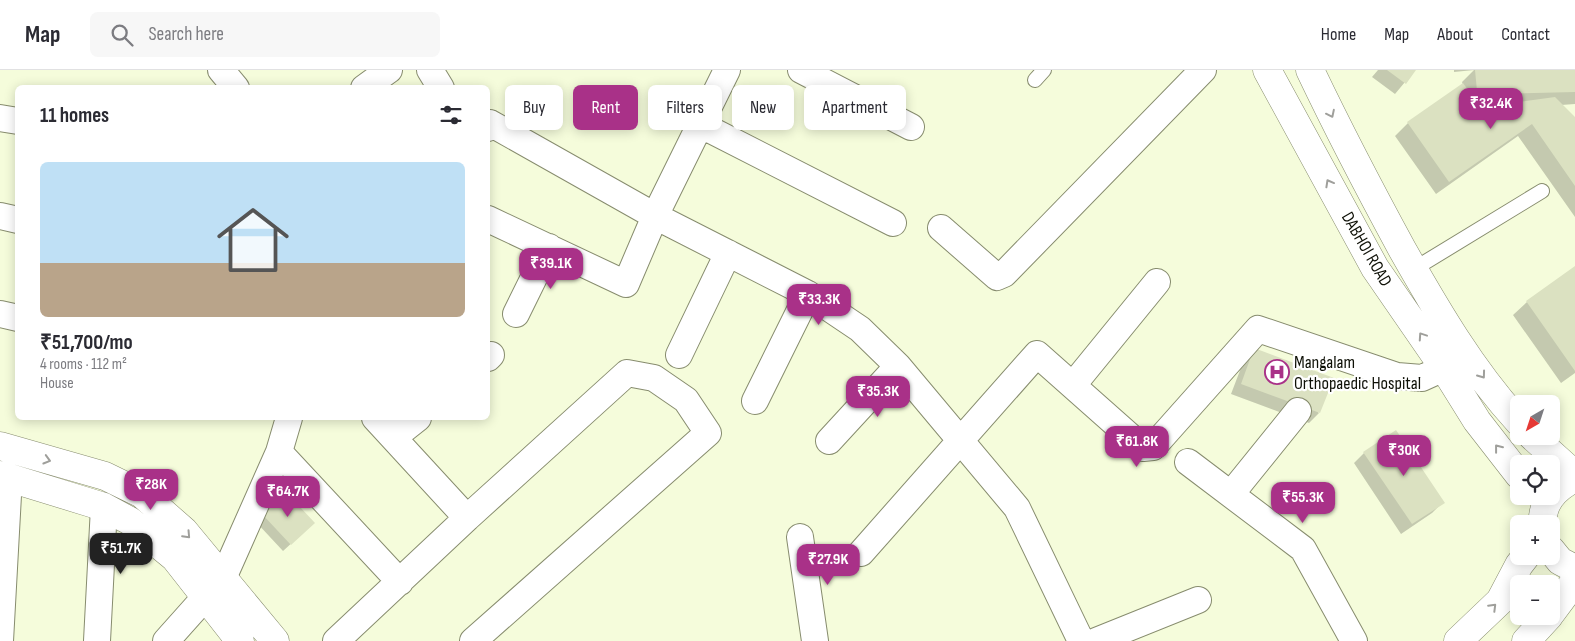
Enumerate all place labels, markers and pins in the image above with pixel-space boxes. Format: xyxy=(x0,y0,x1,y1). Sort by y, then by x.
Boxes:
pin: ₹32.4K xyxy=(1450,88,1532,130)
pin: ₹39.1K xyxy=(510,248,592,290)
pin: ₹33.3K xyxy=(778,284,860,326)
place label: Mangalam Orthopaedic Hospital xyxy=(1294,352,1421,394)
hospital icon: Mangalam Orthopaedic Hospital xyxy=(1264,359,1290,385)
pin: ₹35.3K xyxy=(837,376,919,418)
pin: ₹61.8K xyxy=(1096,426,1178,468)
pin: ₹30K xyxy=(1374,434,1434,477)
pin: ₹28K xyxy=(121,468,181,511)
pin: ₹64.7K xyxy=(247,476,329,518)
pin: ₹55.3K xyxy=(1262,482,1344,524)
pin: ₹51.7K xyxy=(80,532,162,575)
pin: ₹27.9K xyxy=(787,544,869,586)

